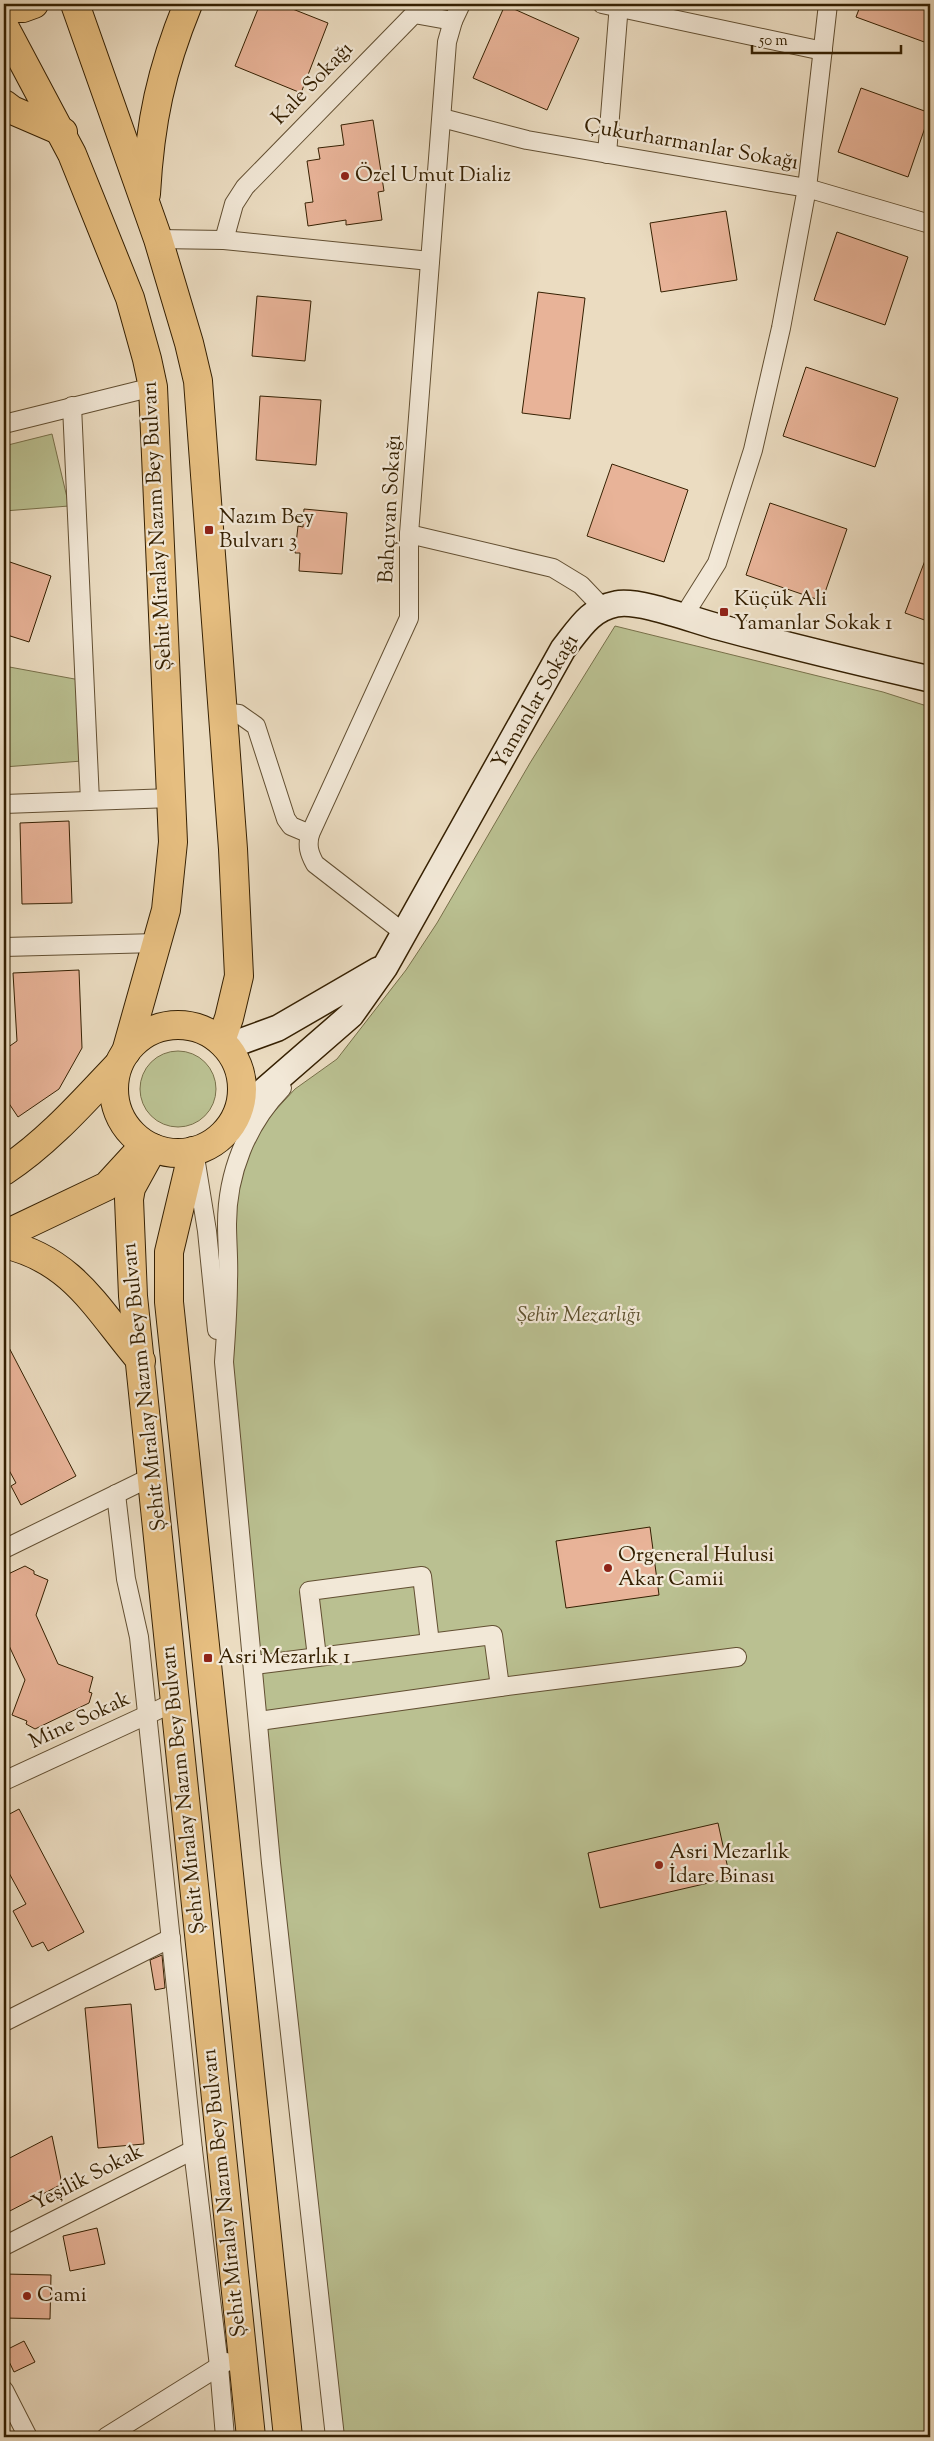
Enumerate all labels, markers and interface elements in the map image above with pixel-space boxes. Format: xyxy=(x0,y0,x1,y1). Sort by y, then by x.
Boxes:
scale bar xyxy=(752,22,900,54)
text: 50 m xyxy=(758,31,788,52)
street label: Kale Sokağı xyxy=(265,36,361,132)
street label: Çukurharmanlar Sokağı xyxy=(581,111,801,179)
place label: Özel Umut Dializ xyxy=(355,161,511,191)
marker: Özel Umut Dializ xyxy=(339,170,351,182)
street label: Şehit Miralay Nazım Bey Bulvarı xyxy=(135,380,181,672)
street label: Bahçıvan Sokağı xyxy=(372,434,410,584)
place label: Nazım Bey Bulvarı 3 xyxy=(219,503,315,557)
marker: Nazım Bey Bulvarı 3 xyxy=(203,524,215,536)
place label: Küçük Ali Yamanlar Sokak 1 xyxy=(734,585,892,639)
marker: Küçük Ali Yamanlar Sokak 1 xyxy=(718,606,730,618)
street label: Yamanlar Sokağı xyxy=(485,629,587,775)
street label: Şehit Miralay Nazım Bey Bulvarı xyxy=(115,1241,175,1533)
park label: Şehir Mezarlığı xyxy=(517,1301,641,1331)
place label: Orgeneral Hulusi Akar Camii xyxy=(618,1541,774,1595)
marker: Orgeneral Hulusi Akar Camii xyxy=(602,1562,614,1574)
place label: Asri Mezarlık 1 xyxy=(218,1643,350,1673)
street label: Şehit Miralay Nazım Bey Bulvarı xyxy=(154,1644,214,1936)
marker: Asri Mezarlık 1 xyxy=(202,1652,214,1664)
street label: Mine Sokak xyxy=(25,1684,136,1757)
place label: Asri Mezarlık İdare Binası xyxy=(669,1838,790,1892)
marker: Asri Mezarlık İdare Binası xyxy=(653,1859,665,1871)
street label: Şehit Miralay Nazım Bey Bulvarı xyxy=(195,2047,255,2339)
street label: Yeşilik Sokak xyxy=(27,2137,149,2219)
place label: Cami xyxy=(37,2281,87,2311)
marker: Cami xyxy=(21,2290,33,2302)

